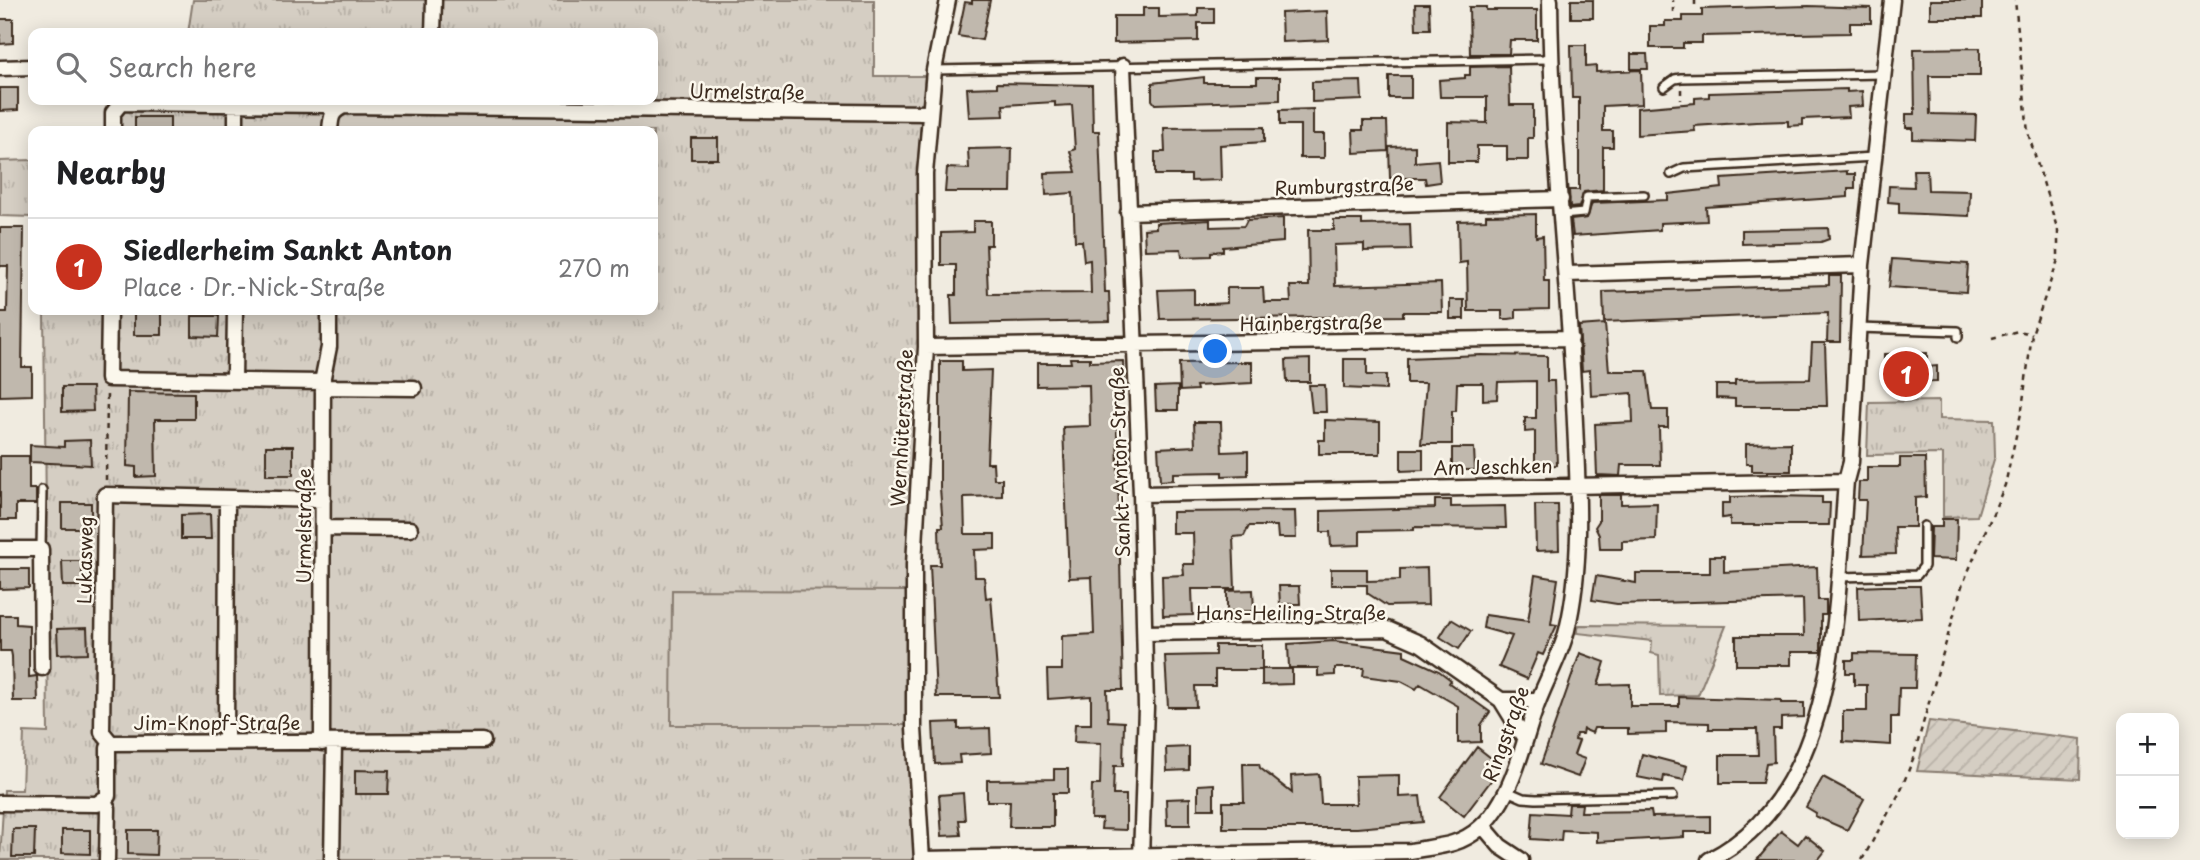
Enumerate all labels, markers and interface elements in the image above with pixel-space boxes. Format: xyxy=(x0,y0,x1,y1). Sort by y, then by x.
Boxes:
search box xyxy=(28,28,658,105)
text: Search here xyxy=(108,47,257,86)
icon: search xyxy=(52,48,90,86)
street label: Urmelstraße xyxy=(689,76,805,106)
text: Nearby xyxy=(56,149,166,194)
street label: Rumburgstraße xyxy=(1274,169,1414,201)
text: Siedlerheim Sankt Anton xyxy=(123,230,452,269)
text: 1 xyxy=(74,250,85,285)
text: 270 m xyxy=(558,250,630,285)
text: Place · Dr.-Nick-Straße xyxy=(123,269,385,304)
street label: Hainbergstraße xyxy=(1239,307,1383,337)
your location xyxy=(1198,334,1232,368)
street label: Wernhüterstraße xyxy=(883,348,919,508)
pin: 1 xyxy=(1883,348,1929,400)
street label: Sankt-Anton-Straße xyxy=(1102,366,1136,558)
street label: Am Jeschken xyxy=(1433,451,1553,481)
street label: Urmelstraße xyxy=(289,468,317,584)
street label: Lukasweg xyxy=(69,516,99,604)
street label: Hans-Heiling-Straße xyxy=(1196,598,1386,626)
street label: Ringstraße xyxy=(1475,682,1535,786)
street label: Jim-Knopf-Straße xyxy=(134,708,300,736)
map controls xyxy=(2116,713,2179,839)
button: + xyxy=(2116,713,2179,776)
button: − xyxy=(2116,776,2179,839)

